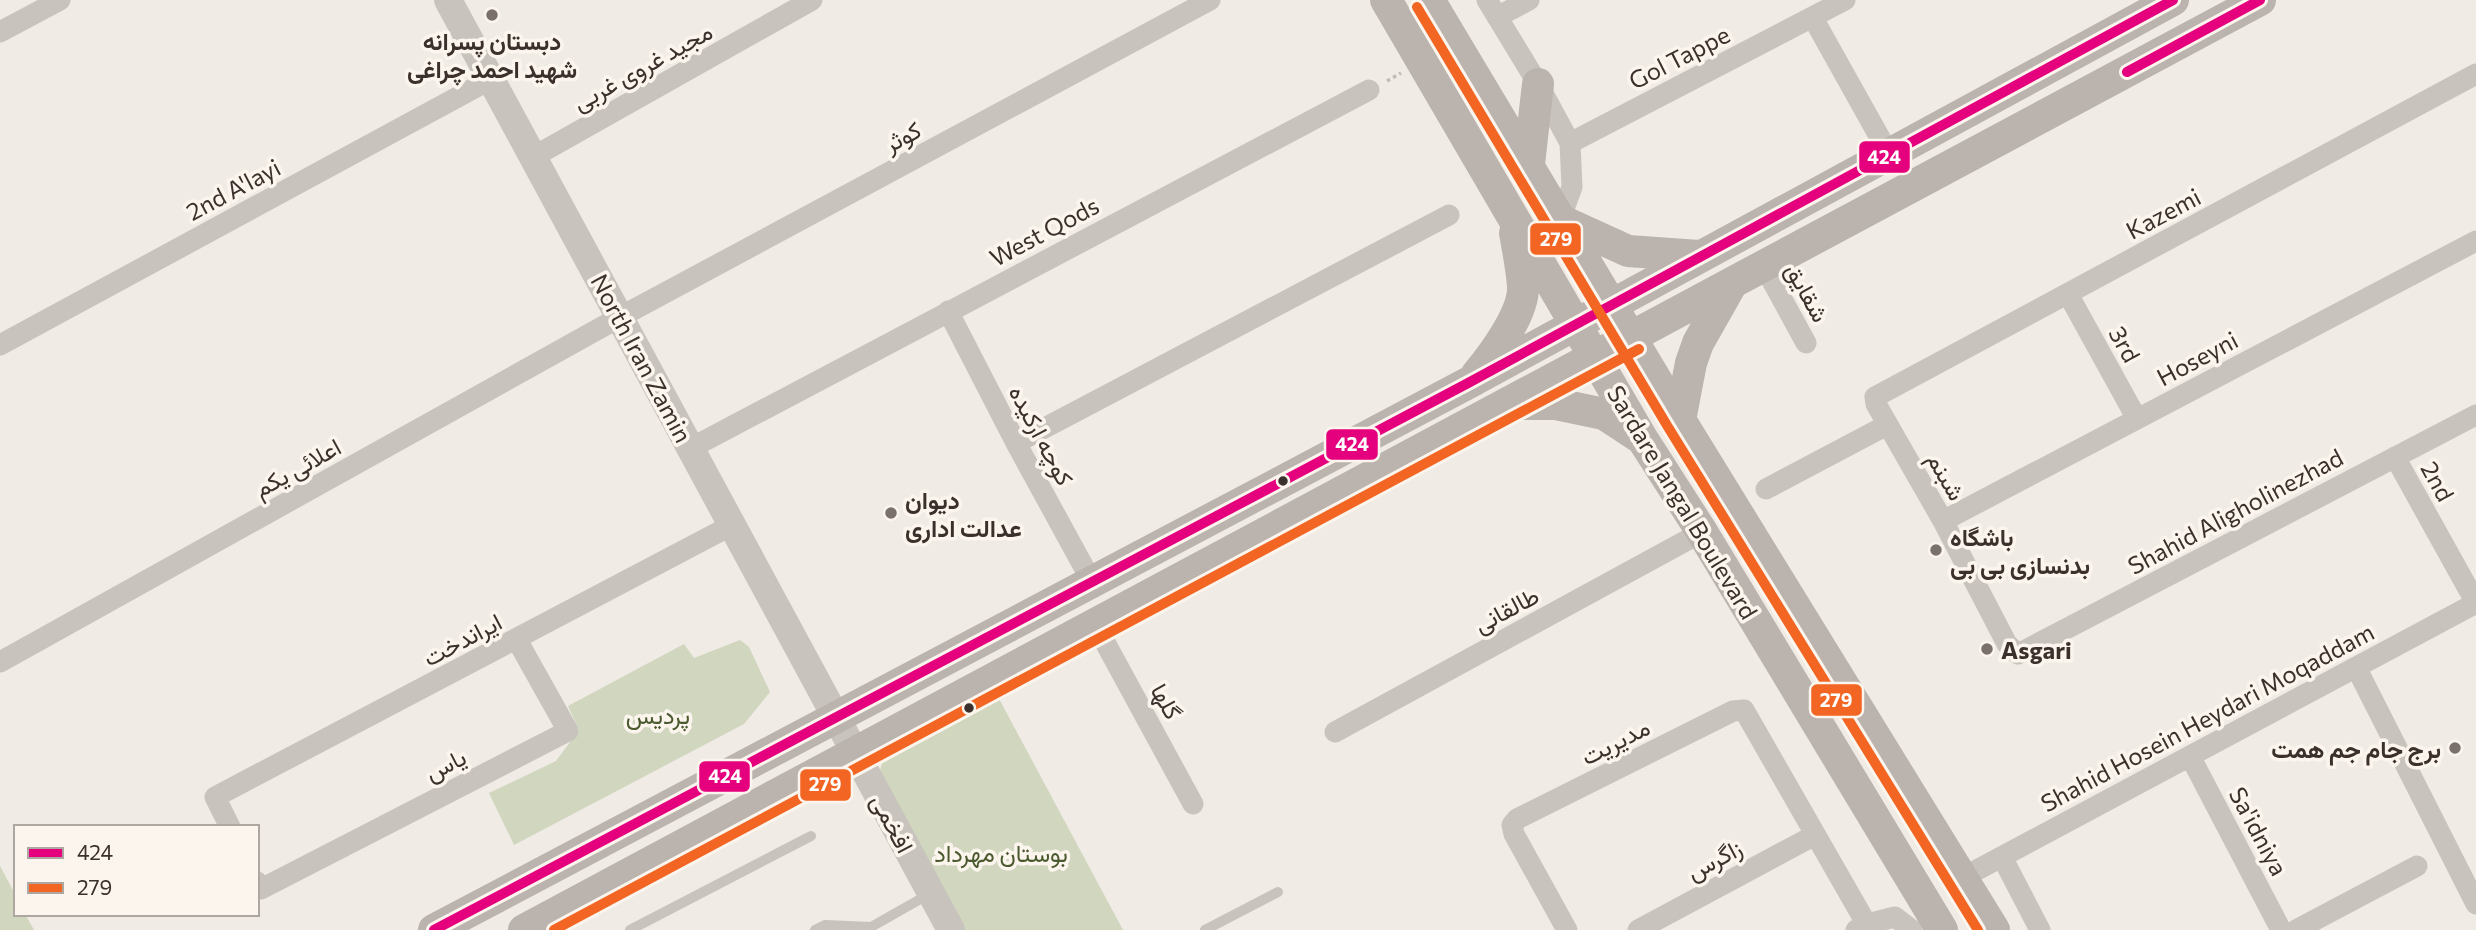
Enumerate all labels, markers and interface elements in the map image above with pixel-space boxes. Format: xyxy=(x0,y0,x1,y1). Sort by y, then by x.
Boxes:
marker: دبستان پسرانه شهید احمد چراغی xyxy=(484,7,500,23)
street label: مجید غروی غربی xyxy=(567,16,718,118)
street label: Gol Tappe xyxy=(1624,19,1734,95)
place label: دبستان پسرانه شهید احمد چراغی xyxy=(407,26,577,86)
street label: کوثر xyxy=(878,114,927,160)
line badge: 424 xyxy=(1858,140,1911,174)
text: 424 xyxy=(1867,145,1901,168)
street label: 2nd A'layi xyxy=(181,152,285,226)
street label: Kazemi xyxy=(2121,181,2205,245)
street label: West Qods xyxy=(984,190,1104,272)
line badge: 279 xyxy=(1529,222,1582,256)
text: 279 xyxy=(1540,227,1572,250)
street label: شقایق xyxy=(1779,257,1836,327)
street label: North Iran Zamin xyxy=(585,269,699,447)
street label: 3rd xyxy=(2103,321,2147,367)
street label: Hoseyni xyxy=(2151,325,2243,391)
street label: کوچه ارکیده xyxy=(1001,380,1080,491)
street label: Sardare Jangal Boulevard xyxy=(1602,380,1764,624)
line badge: 424 xyxy=(1325,428,1379,461)
street label: اعلائی یکم xyxy=(248,431,347,505)
text: 424 xyxy=(1335,432,1369,455)
street label: Shahid Aligholinezhad xyxy=(2122,442,2348,580)
street label: شبنم xyxy=(1919,447,1972,507)
street label: 2nd xyxy=(2415,456,2461,506)
unlabelled marker xyxy=(1276,474,1290,488)
place label: دیوان عدالت اداری xyxy=(905,485,1022,544)
marker: دیوان عدالت اداری xyxy=(883,505,899,521)
place label: باشگاه بدنسازی بی بی xyxy=(1950,522,2090,581)
marker: باشگاه بدنسازی بی بی xyxy=(1928,542,1944,558)
street label: طالقانی xyxy=(1469,580,1544,639)
street label: ایراندخت xyxy=(418,606,507,674)
street label: Shahid Hosein Heydari Moqaddam xyxy=(2035,617,2379,817)
place label: Asgari xyxy=(2001,635,2072,664)
marker: Asgari xyxy=(1979,641,1995,657)
street label: گلها xyxy=(1144,678,1189,725)
line badge: 279 xyxy=(1810,683,1863,717)
text: 279 xyxy=(1820,688,1852,711)
park label: پردیس xyxy=(626,700,690,732)
unlabelled marker xyxy=(962,701,976,715)
street label: مدیریت xyxy=(1576,712,1655,772)
place label: برج جام جم همت xyxy=(2271,734,2441,766)
marker: برج جام جم همت xyxy=(2447,740,2463,756)
street label: یاس xyxy=(420,742,471,787)
line badge: 424 xyxy=(698,760,751,793)
text: 424 xyxy=(708,764,742,787)
line badge: 279 xyxy=(799,768,852,802)
text: 279 xyxy=(809,772,841,795)
street label: Sa'idniya xyxy=(2224,782,2294,880)
street label: افخمی xyxy=(865,789,920,858)
legend xyxy=(14,825,259,916)
street label: زاگرس xyxy=(1681,832,1748,887)
park label: بوستان مهرداد xyxy=(934,838,1068,869)
text: 424 xyxy=(77,839,114,864)
text: 279 xyxy=(77,874,112,899)

